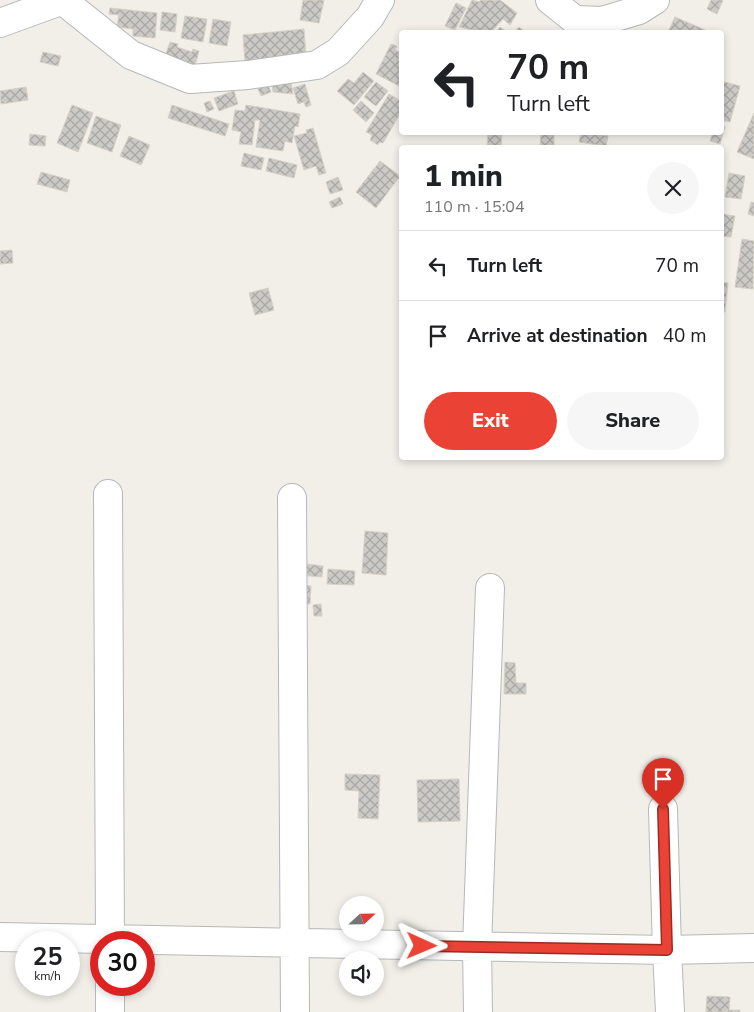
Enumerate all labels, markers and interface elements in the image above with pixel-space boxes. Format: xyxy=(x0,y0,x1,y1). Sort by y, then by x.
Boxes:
text: 70 m xyxy=(507,44,589,91)
icon: left xyxy=(424,50,489,115)
text: Turn left xyxy=(507,89,590,119)
text: 1 min xyxy=(424,156,503,197)
button: close xyxy=(647,162,699,214)
text: 110 m · 15:04 xyxy=(424,196,525,218)
icon: left xyxy=(424,252,452,280)
text: Turn left xyxy=(467,253,542,279)
text: 70 m xyxy=(655,253,699,279)
icon: arrive xyxy=(424,322,452,350)
text: Arrive at destination xyxy=(467,323,648,349)
text: 40 m xyxy=(663,323,707,349)
button: Exit xyxy=(424,392,557,450)
button: Share xyxy=(567,392,699,450)
pin xyxy=(642,758,684,809)
icon: arrive xyxy=(649,765,677,793)
north arrow xyxy=(339,896,384,941)
map controls xyxy=(339,896,384,996)
position arrow xyxy=(395,919,447,971)
speed limit sign: 30 xyxy=(90,931,155,996)
text: 25 xyxy=(32,940,63,974)
button: sound xyxy=(339,951,384,996)
text: km/h xyxy=(34,968,61,984)

